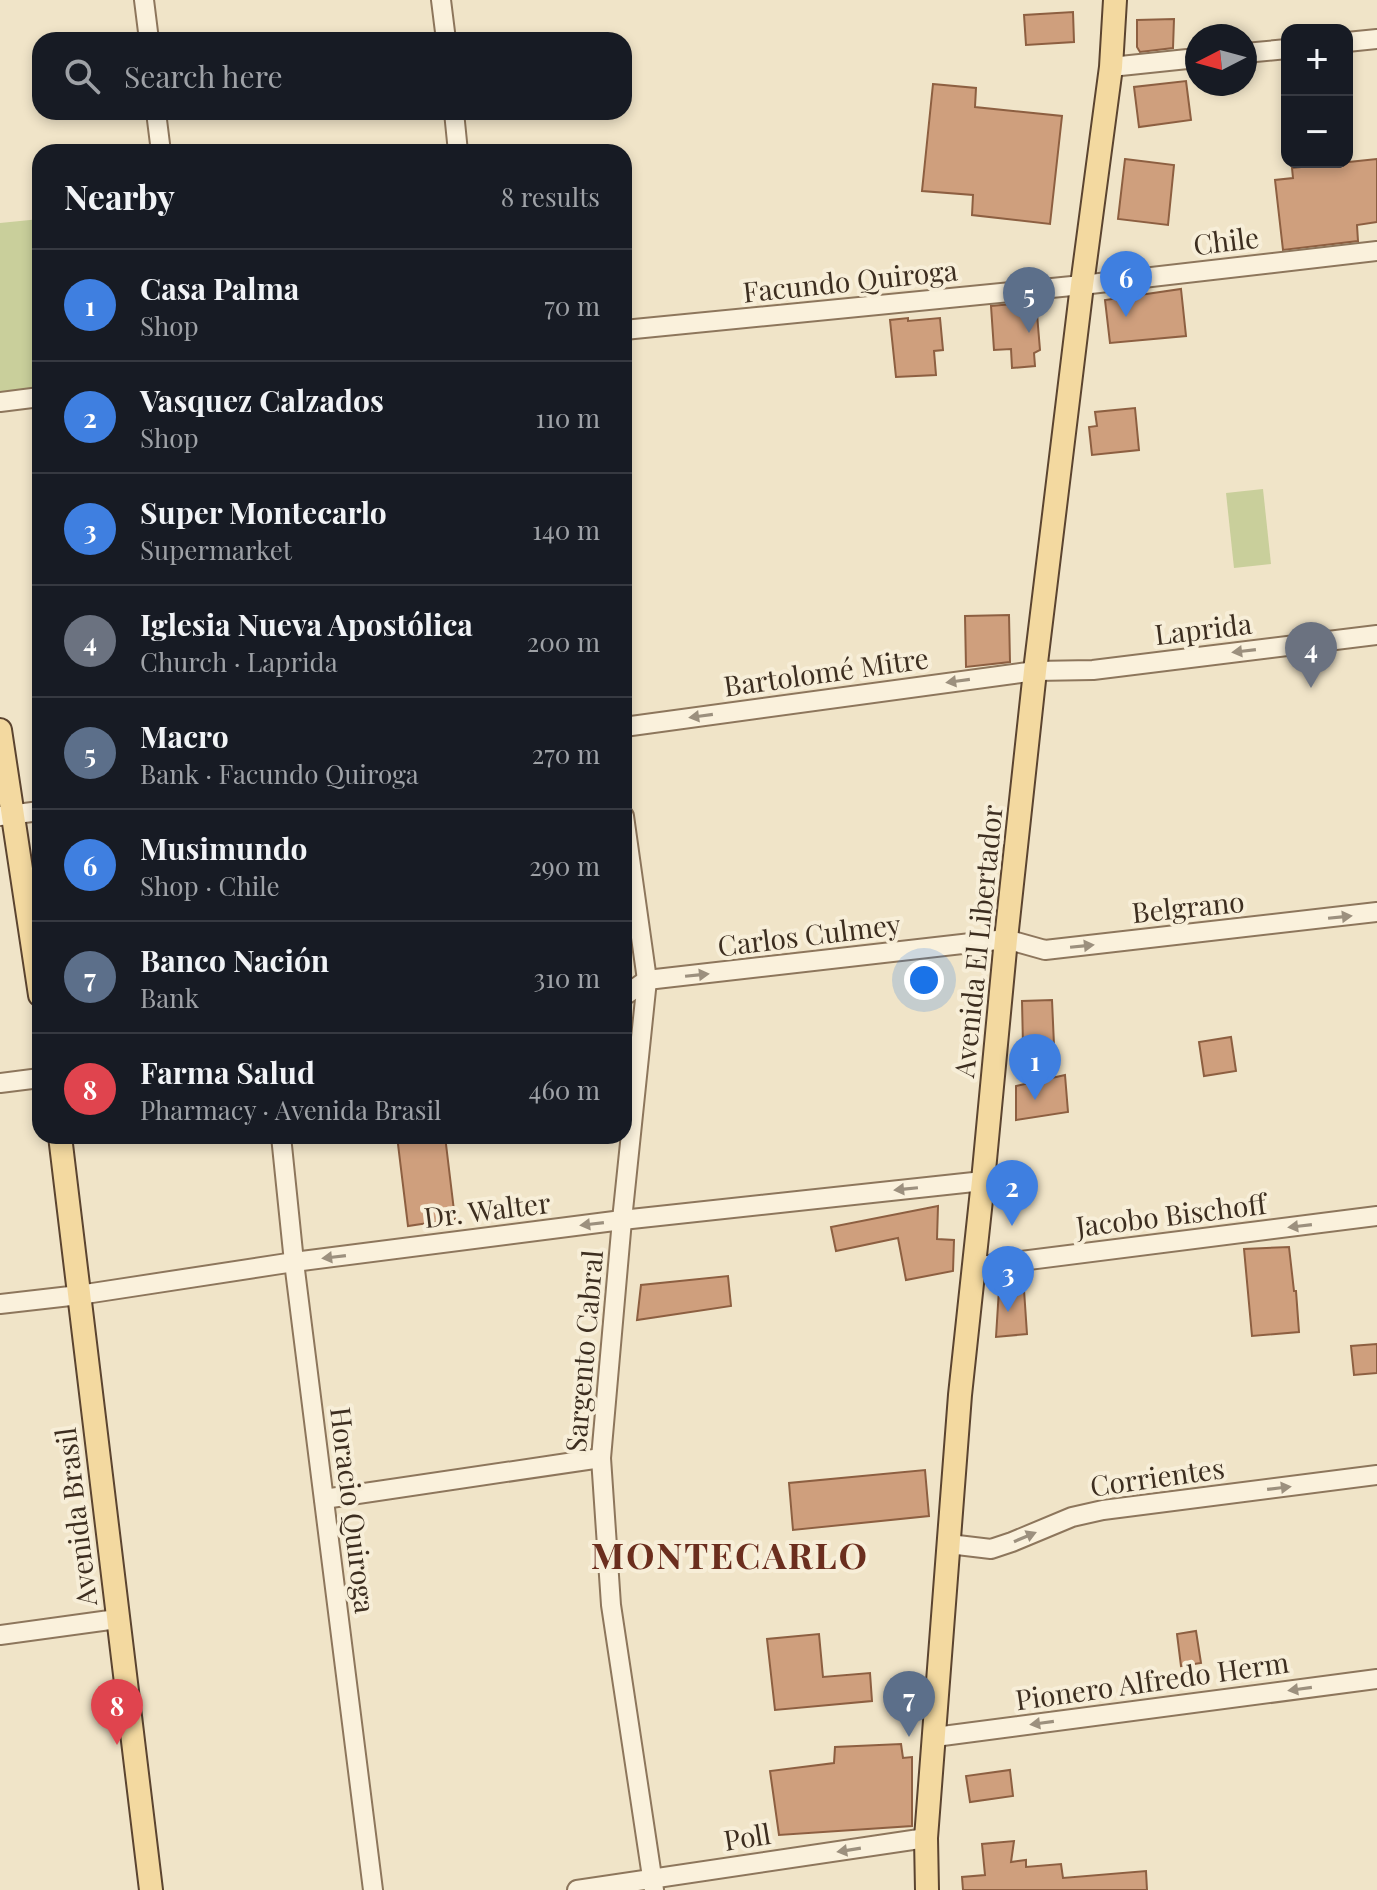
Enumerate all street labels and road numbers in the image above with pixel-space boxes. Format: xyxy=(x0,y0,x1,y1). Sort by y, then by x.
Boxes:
street label: Chile xyxy=(1191,218,1261,262)
street label: Facundo Quiroga xyxy=(741,250,959,310)
street label: Laprida xyxy=(1152,604,1254,652)
street label: Bartolomé Mitre xyxy=(721,638,931,704)
street label: Avenida El Libertador xyxy=(944,802,1010,1080)
street label: Belgrano xyxy=(1130,882,1246,930)
street label: Carlos Culmey xyxy=(715,904,903,964)
street label: Dr. Walter xyxy=(422,1183,553,1235)
street label: Jacobo Bischoff xyxy=(1073,1184,1271,1244)
street label: Sargento Cabral xyxy=(556,1249,610,1453)
street label: Horacio Quiroga xyxy=(323,1405,385,1615)
street label: Avenida Brasil xyxy=(46,1426,104,1609)
street label: Corrientes xyxy=(1087,1448,1227,1504)
street label: Pionero Alfredo Herm xyxy=(1013,1642,1291,1718)
street label: Poll xyxy=(721,1814,773,1858)

